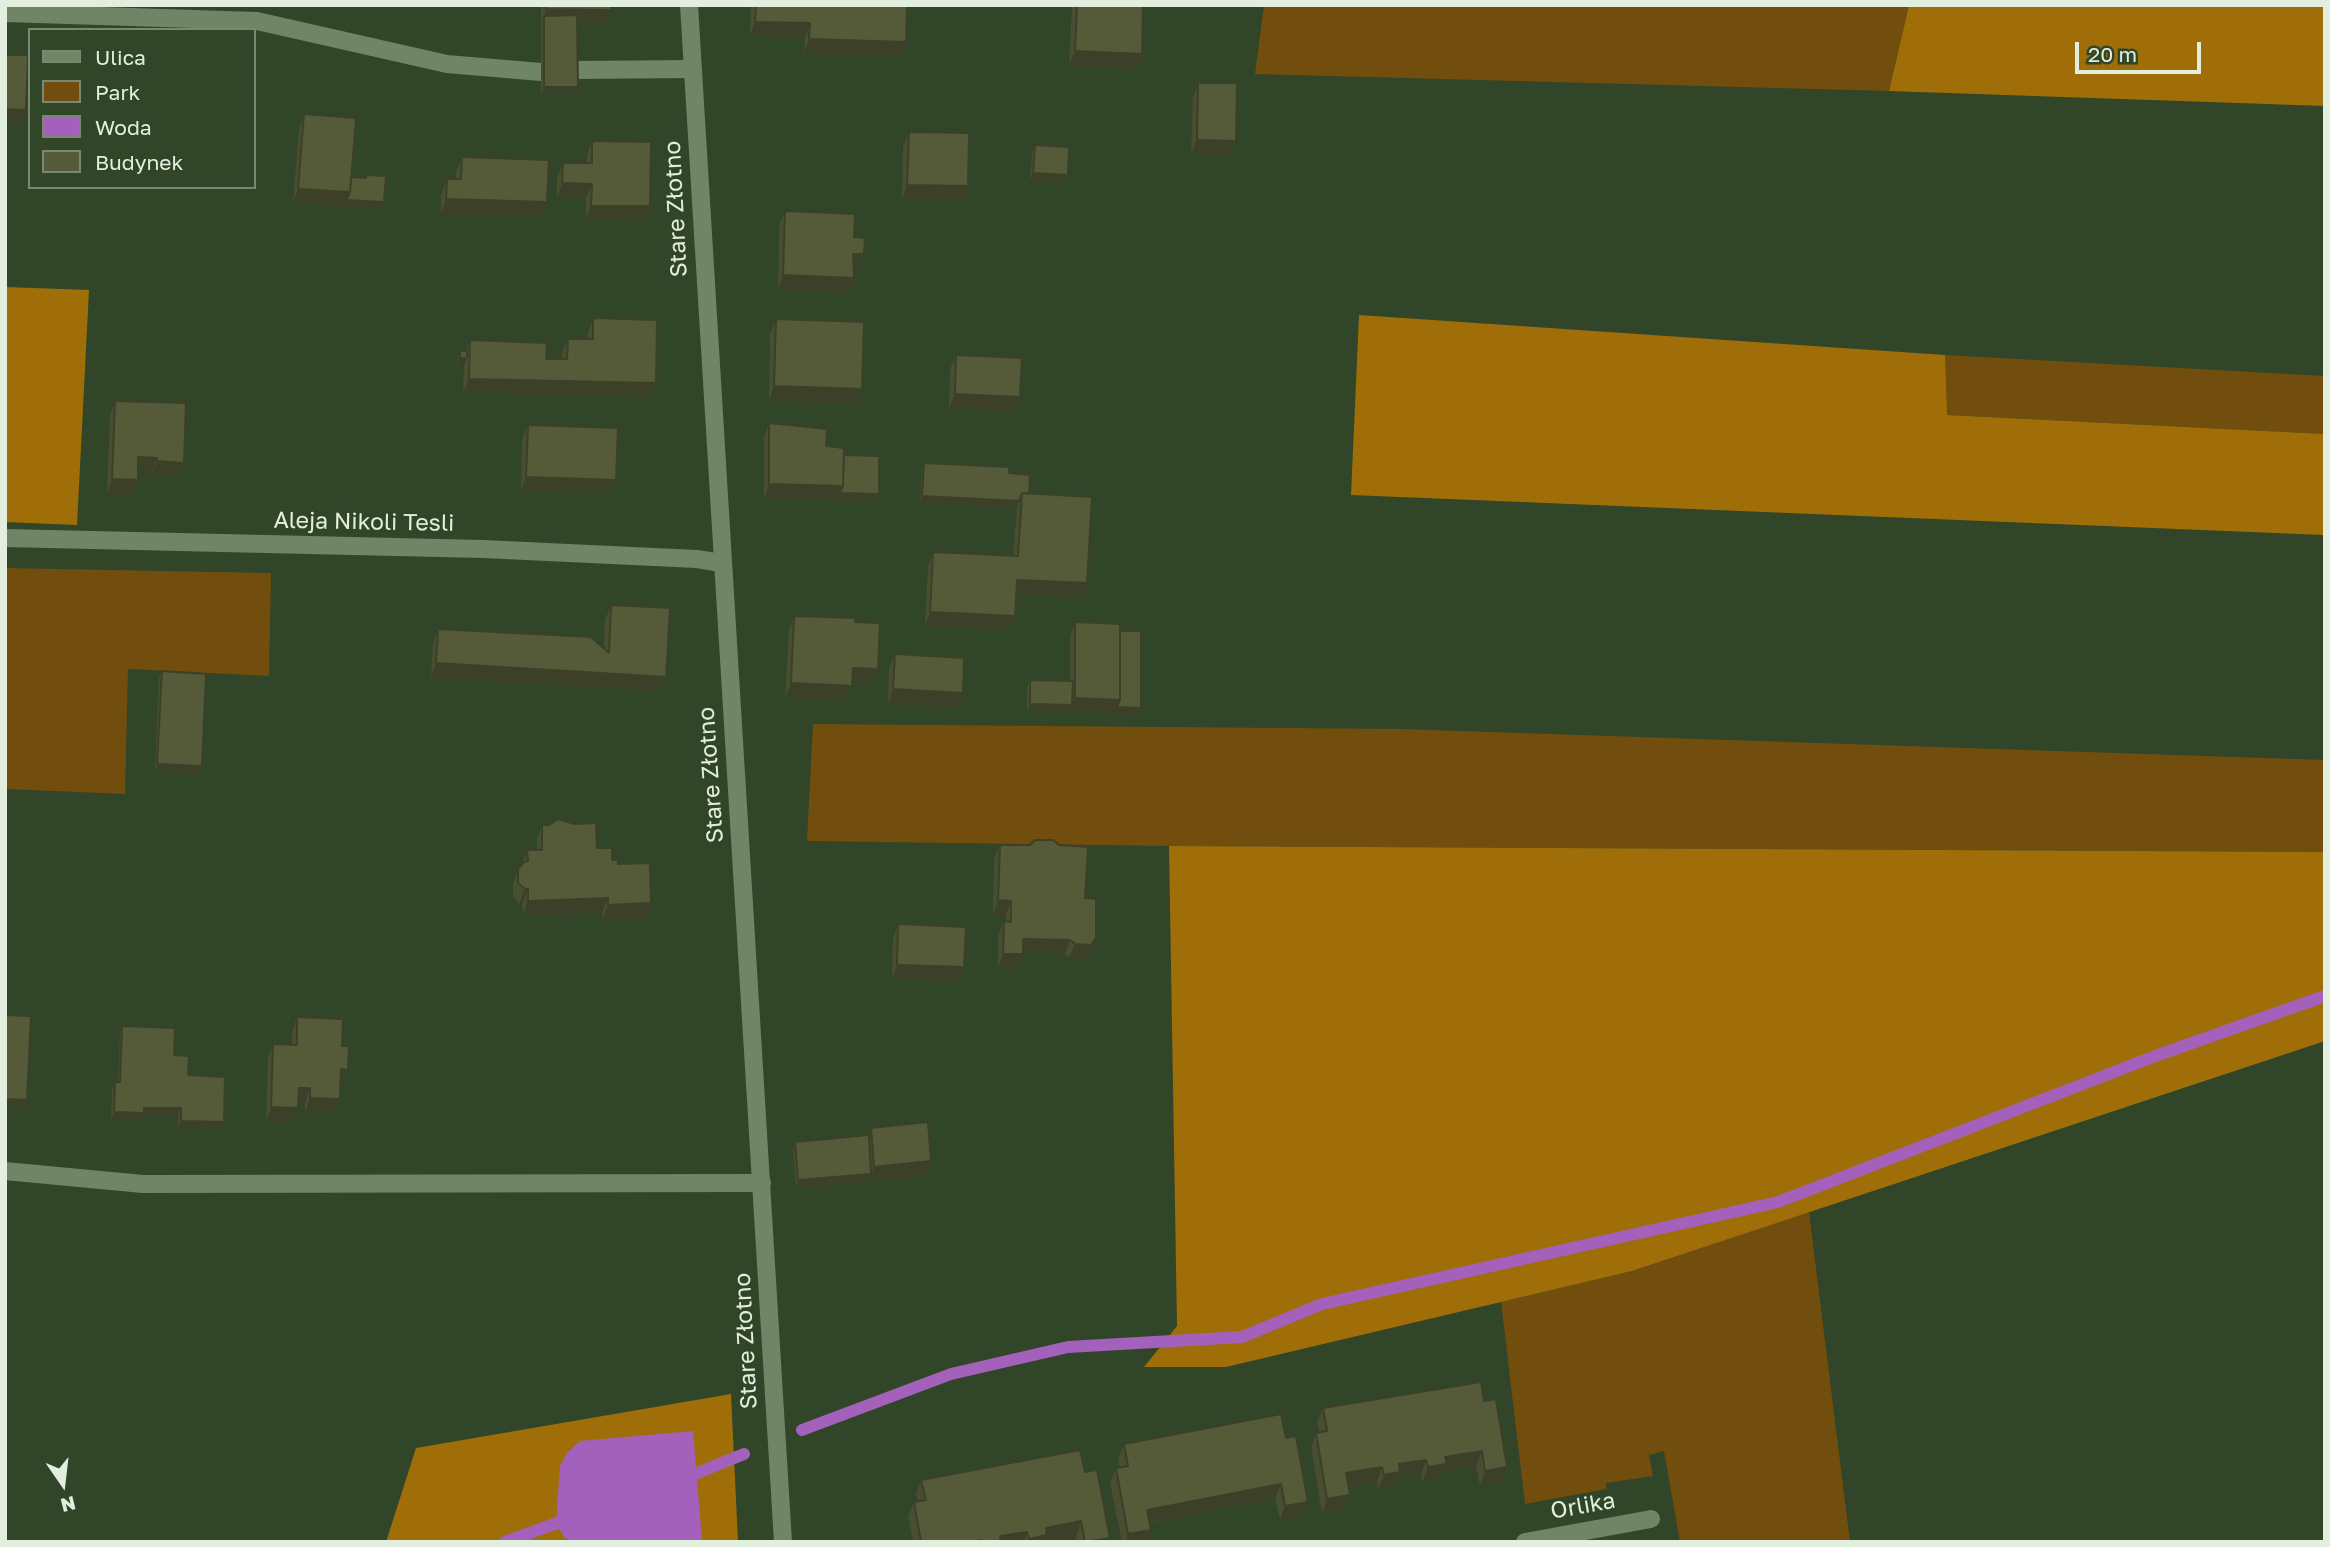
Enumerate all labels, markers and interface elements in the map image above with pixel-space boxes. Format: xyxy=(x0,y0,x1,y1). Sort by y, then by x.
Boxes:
legend xyxy=(28,28,256,189)
scale bar xyxy=(2078,28,2204,72)
text: 20 m xyxy=(2088,41,2137,67)
text: Ulica xyxy=(95,44,146,70)
text: Park xyxy=(95,79,140,105)
text: Woda xyxy=(95,114,152,140)
street label: Stare Złotno xyxy=(659,140,693,278)
text: Budynek xyxy=(95,149,183,175)
street label: Aleja Nikoli Tesli xyxy=(273,507,455,537)
street label: Stare Złotno xyxy=(692,706,730,844)
street label: Stare Złotno xyxy=(729,1272,763,1410)
north arrow xyxy=(28,1449,98,1519)
street label: Orlika xyxy=(1548,1487,1618,1525)
text: N xyxy=(58,1492,78,1518)

